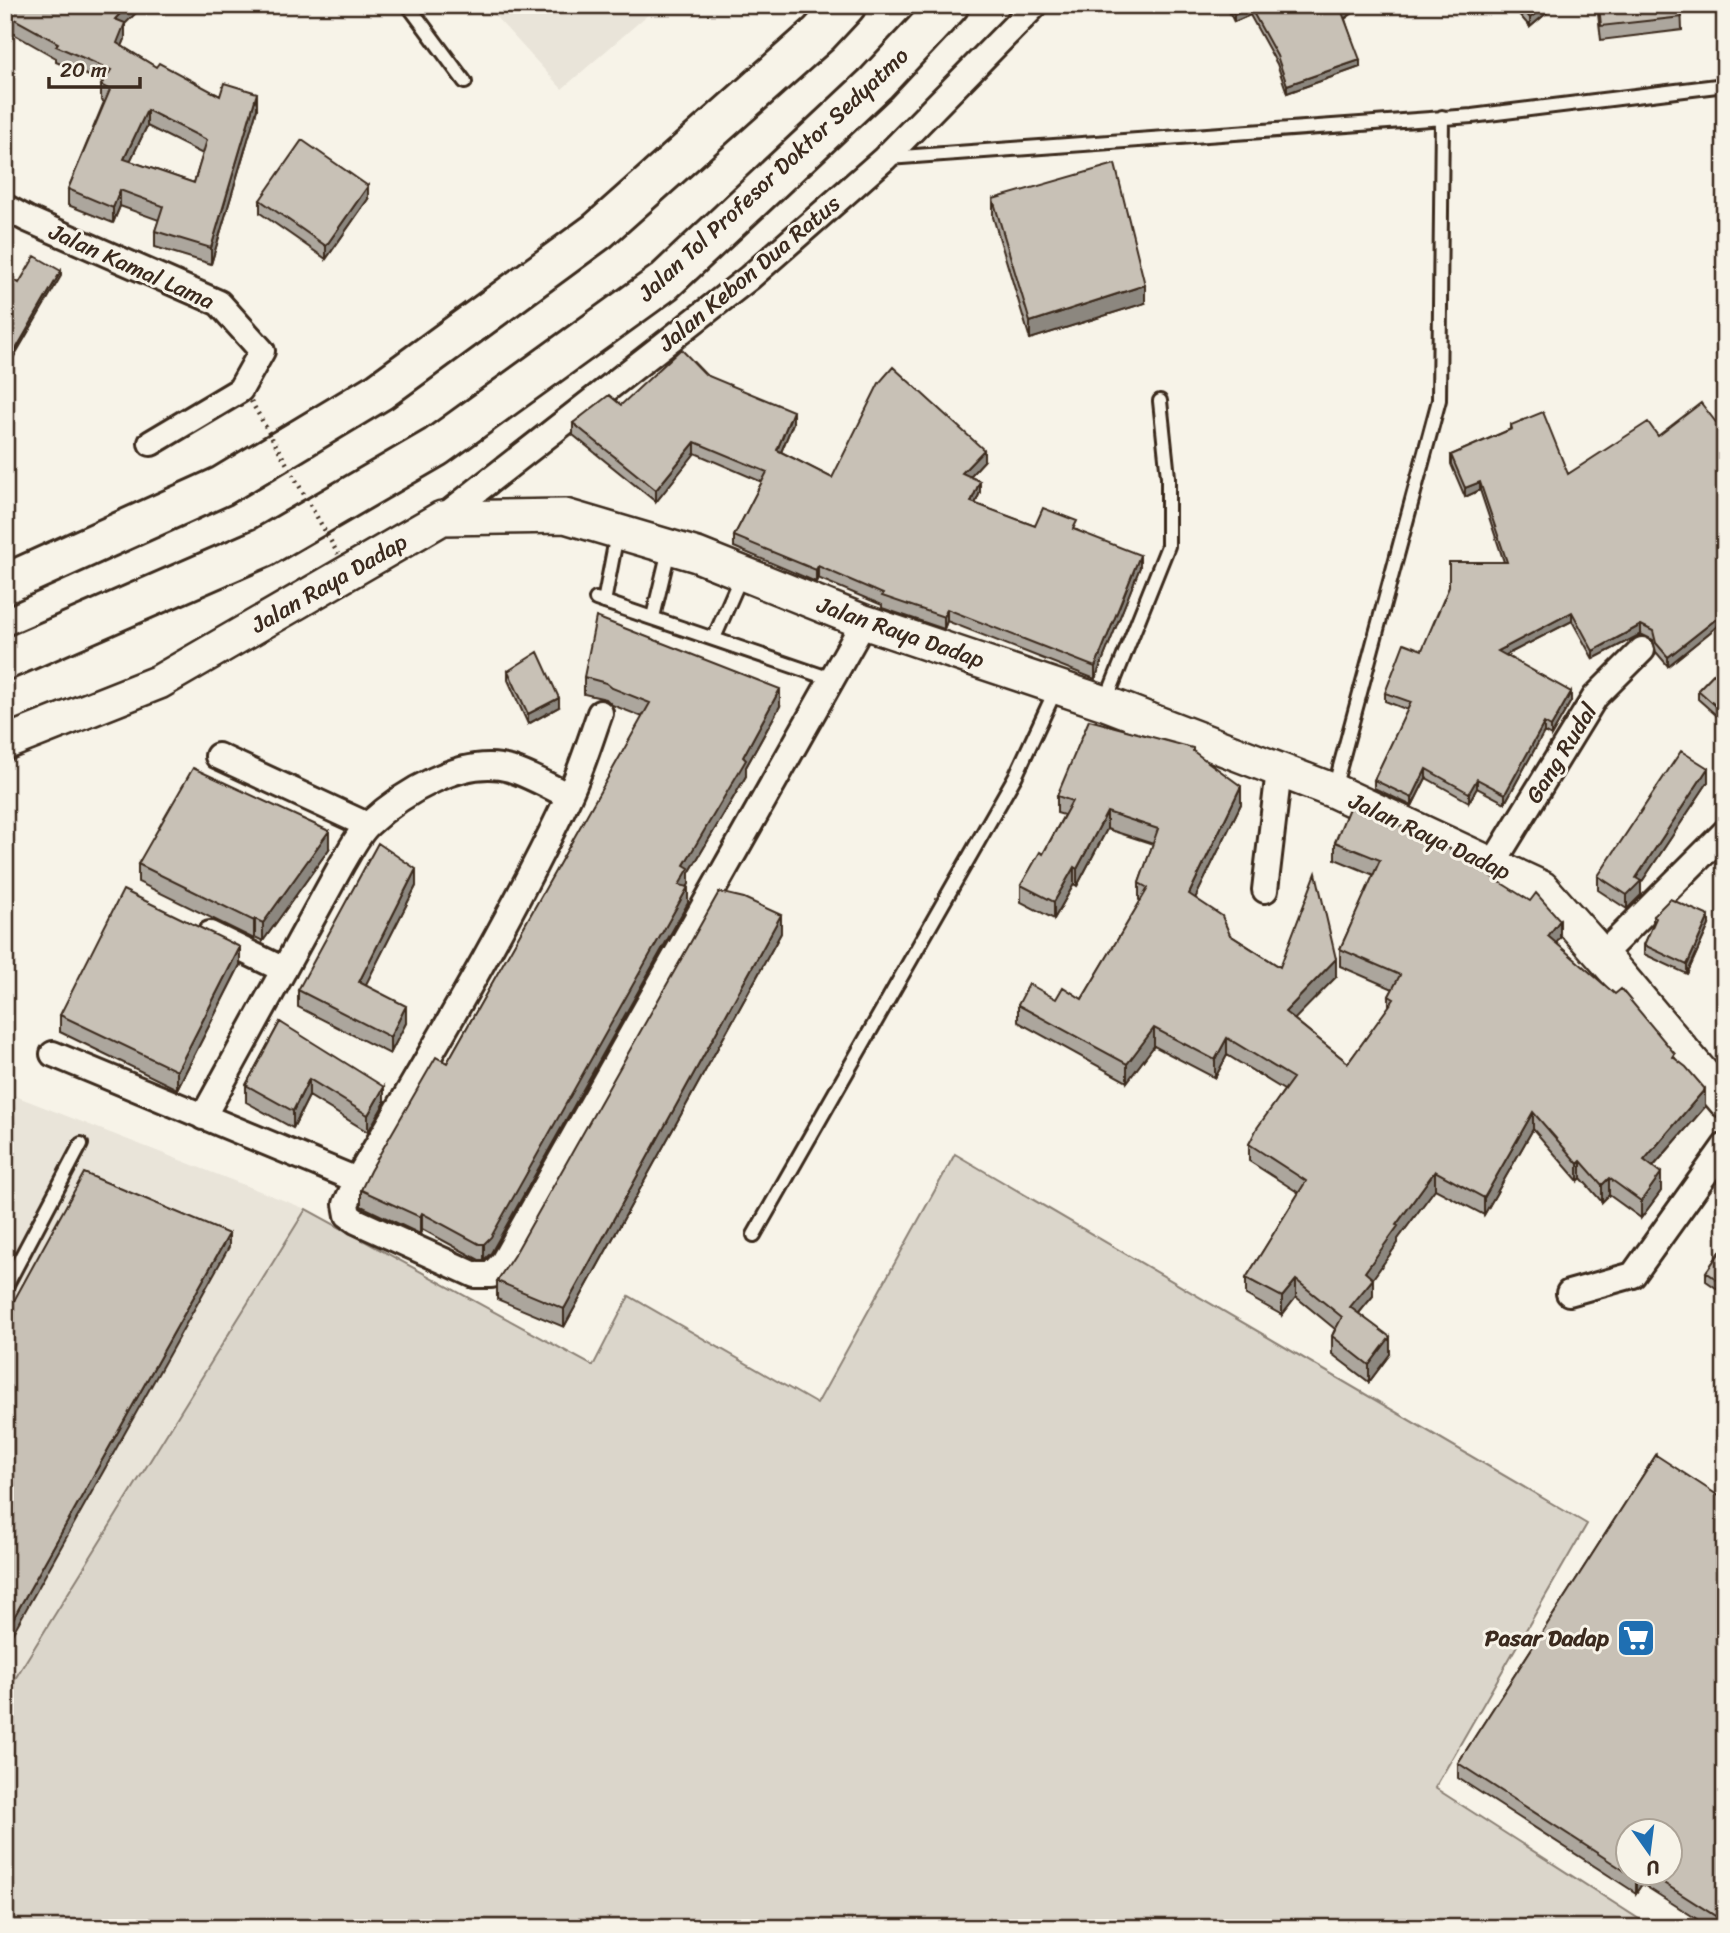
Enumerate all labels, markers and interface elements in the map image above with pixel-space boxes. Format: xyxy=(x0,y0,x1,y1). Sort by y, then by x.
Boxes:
street label: Jalan Tol Profesor Doktor Sedyatmo xyxy=(627,37,919,313)
scale bar xyxy=(49,46,140,90)
text: 20 m xyxy=(60,51,107,89)
street label: Jalan Kebon Dua Ratus xyxy=(648,184,850,363)
street label: Jalan Kamal Lama xyxy=(41,211,222,321)
street label: Jalan Raya Dadap xyxy=(242,522,415,645)
street label: Jalan Raya Dadap xyxy=(811,584,990,680)
street label: Gang Rudal xyxy=(1514,694,1609,812)
street label: Jalan Raya Dadap xyxy=(1341,781,1518,892)
supermarket icon: Pasar Dadap xyxy=(1615,1617,1657,1659)
place label: Pasar Dadap xyxy=(1485,1618,1610,1659)
north arrow xyxy=(1614,1818,1684,1888)
text: U xyxy=(1642,1850,1663,1886)

